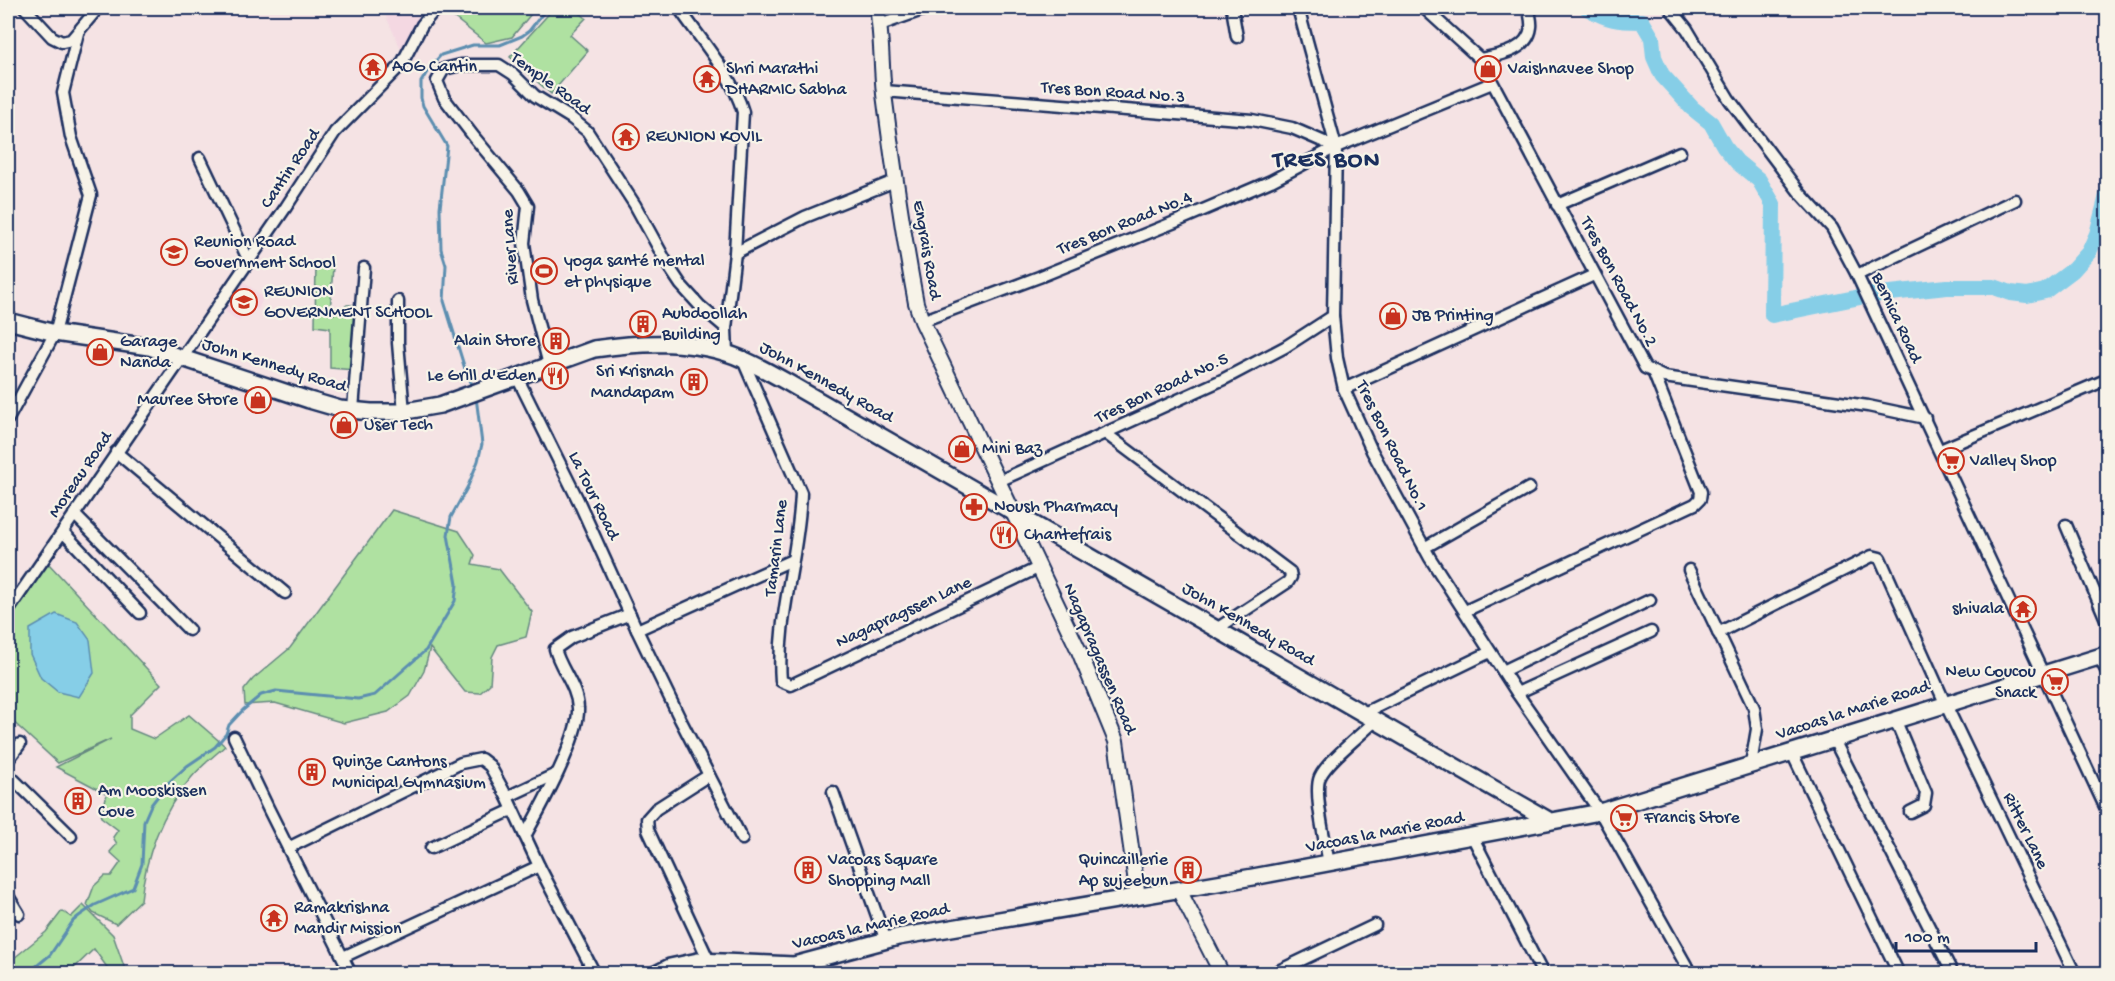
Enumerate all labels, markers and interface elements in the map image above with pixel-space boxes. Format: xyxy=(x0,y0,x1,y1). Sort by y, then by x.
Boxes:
street label: Temple Road xyxy=(505,47,596,121)
temple icon: AOG Cantin xyxy=(358,52,388,82)
shop icon: Vaishnavee Shop xyxy=(1473,54,1503,84)
place label: AOG Cantin xyxy=(392,57,478,78)
place label: Shri Marathi DHARMIC Sabha xyxy=(725,59,847,101)
place label: Vaishnavee Shop xyxy=(1507,59,1634,80)
temple icon: Shri Marathi DHARMIC Sabha xyxy=(692,64,722,94)
street label: Tres Bon Road No.3 xyxy=(1039,77,1186,109)
temple icon: REUNION KOVIL xyxy=(611,122,641,152)
street label: Cantin Road xyxy=(257,124,326,213)
place label: REUNION KOVIL xyxy=(646,127,763,148)
district label: TRES BON xyxy=(1271,147,1381,176)
street label: Tres Bon Road No.4 xyxy=(1054,187,1196,261)
street label: Engrais Road xyxy=(907,199,945,303)
street label: River Lane xyxy=(498,208,524,285)
street label: Tres Bon Road No.2 xyxy=(1574,213,1661,351)
place label: Reunion Road Government School xyxy=(194,232,336,274)
school or university icon: Reunion Road Government School xyxy=(159,237,189,267)
place label: yoga santé mental et physique xyxy=(564,251,705,293)
sports icon: yoga santé mental et physique xyxy=(529,256,559,286)
street label: Bernica Road xyxy=(1866,269,1927,368)
place label: REUNION GOVERNMENT SCHOOL xyxy=(264,282,433,324)
school or university icon: REUNION GOVERNMENT SCHOOL xyxy=(229,287,259,317)
shop icon: JB Printing xyxy=(1378,301,1408,331)
place label: Aubdoollah Building xyxy=(661,304,748,346)
place label: JB Printing xyxy=(1412,306,1494,327)
building icon: Aubdoollah Building xyxy=(628,309,658,339)
building icon: Alain Store xyxy=(541,326,571,356)
place label: Alain Store xyxy=(454,331,537,352)
place label: Garage Nanda xyxy=(120,332,178,374)
street label: John Kennedy Road xyxy=(199,334,350,398)
shop icon: Garage Nanda xyxy=(85,337,115,367)
street label: John Kennedy Road xyxy=(755,337,898,429)
street label: Tres Bon Road No.5 xyxy=(1091,349,1232,429)
restaurant icon: Le Grill d'Eden xyxy=(540,361,570,391)
place label: Sri Krisnah Mandapam xyxy=(591,362,674,404)
place label: Le Grill d'Eden xyxy=(427,366,536,387)
building icon: Sri Krisnah Mandapam xyxy=(679,367,709,397)
street label: Tres Bon Road No.1 xyxy=(1350,376,1432,515)
shop icon: Mauree Store xyxy=(243,385,273,415)
place label: Mauree Store xyxy=(137,390,239,411)
shop icon: User Tech xyxy=(329,410,359,440)
place label: User Tech xyxy=(364,415,433,436)
street label: Moreau Road xyxy=(44,427,118,522)
shop icon: Mini Baz xyxy=(947,434,977,464)
place label: Mini Baz xyxy=(982,439,1043,460)
supermarket icon: Valley Shop xyxy=(1936,446,1966,476)
street label: La Tour Road xyxy=(563,448,624,545)
place label: Valley Shop xyxy=(1969,451,2057,472)
pharmacy icon: Noush Pharmacy xyxy=(959,492,989,522)
place label: Noush Pharmacy xyxy=(994,497,1118,518)
street label: Tamarin Lane xyxy=(761,498,793,599)
restaurant icon: Chantefrais xyxy=(989,520,1019,550)
place label: Chantefrais xyxy=(1024,525,1112,546)
street label: Nagapragssen Lane xyxy=(833,572,976,654)
street label: John Kennedy Road xyxy=(1178,578,1319,672)
street label: Nagapragassen Road xyxy=(1058,580,1141,739)
temple icon: shivala xyxy=(2008,594,2038,624)
place label: shivala xyxy=(1952,599,2005,620)
place label: New Coucou Snack xyxy=(1945,662,2038,704)
supermarket icon: New Coucou Snack xyxy=(2040,667,2070,697)
street label: Vacoas la Marie Road xyxy=(1773,676,1934,746)
place label: Quinze Cantons Municipal Gymnasium xyxy=(332,752,486,794)
building icon: Quinze Cantons Municipal Gymnasium xyxy=(297,757,327,787)
place label: Am Mooskissen Cove xyxy=(98,781,207,823)
building icon: Am Mooskissen Cove xyxy=(63,786,93,816)
street label: Ritter Lane xyxy=(1998,789,2053,873)
supermarket icon: Francis Store xyxy=(1609,803,1639,833)
street label: Vacoas la Marie Road xyxy=(1303,807,1467,859)
place label: Francis Store xyxy=(1643,808,1740,829)
place label: Vacoas Square Shopping Mall xyxy=(827,850,938,892)
place label: Quincaillerie Ap sujeebun xyxy=(1078,850,1169,892)
building icon: Vacoas Square Shopping Mall xyxy=(793,855,823,885)
building icon: Quincaillerie Ap sujeebun xyxy=(1173,855,1203,885)
place label: Ramakrishna Mandir Mission xyxy=(294,898,402,940)
street label: Vacoas la Marie Road xyxy=(790,898,953,955)
temple icon: Ramakrishna Mandir Mission xyxy=(259,903,289,933)
scale bar xyxy=(1896,915,2036,953)
text: 100 m xyxy=(1904,928,1950,949)

